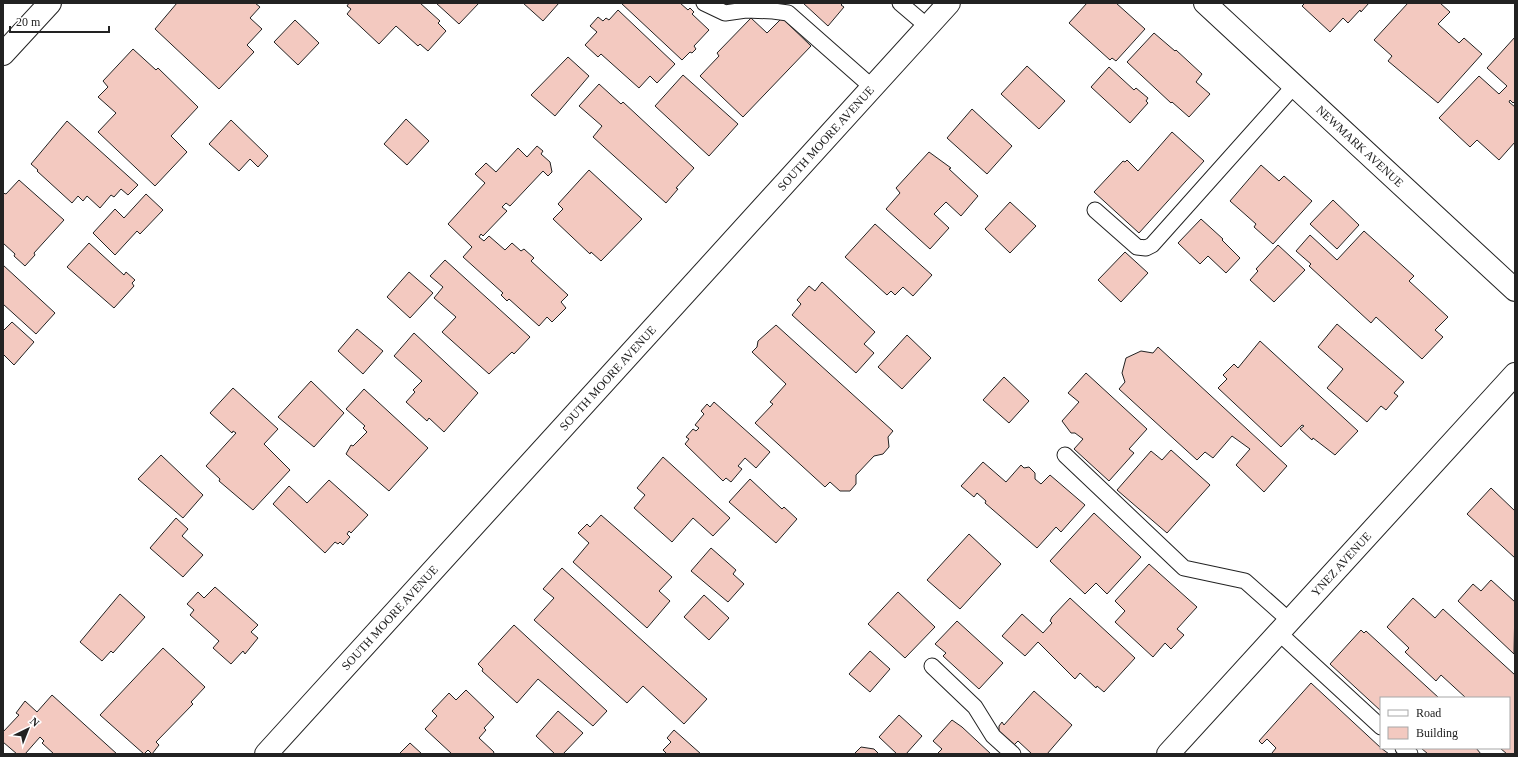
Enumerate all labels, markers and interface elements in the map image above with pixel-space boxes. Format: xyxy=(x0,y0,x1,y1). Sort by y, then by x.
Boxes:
scale bar xyxy=(10,8,109,34)
text: 20 m xyxy=(16,15,41,29)
street label: SOUTH MOORE AVENUE xyxy=(775,83,877,194)
street label: NEWMARK AVENUE xyxy=(1313,103,1406,190)
street label: SOUTH MOORE AVENUE xyxy=(557,323,659,433)
street label: YNEZ AVENUE xyxy=(1308,529,1374,599)
street label: SOUTH MOORE AVENUE xyxy=(339,563,441,673)
legend xyxy=(1380,697,1510,749)
text: Road xyxy=(1416,706,1441,720)
north arrow xyxy=(8,709,48,749)
text: N xyxy=(28,715,42,729)
text: Building xyxy=(1416,726,1458,740)

